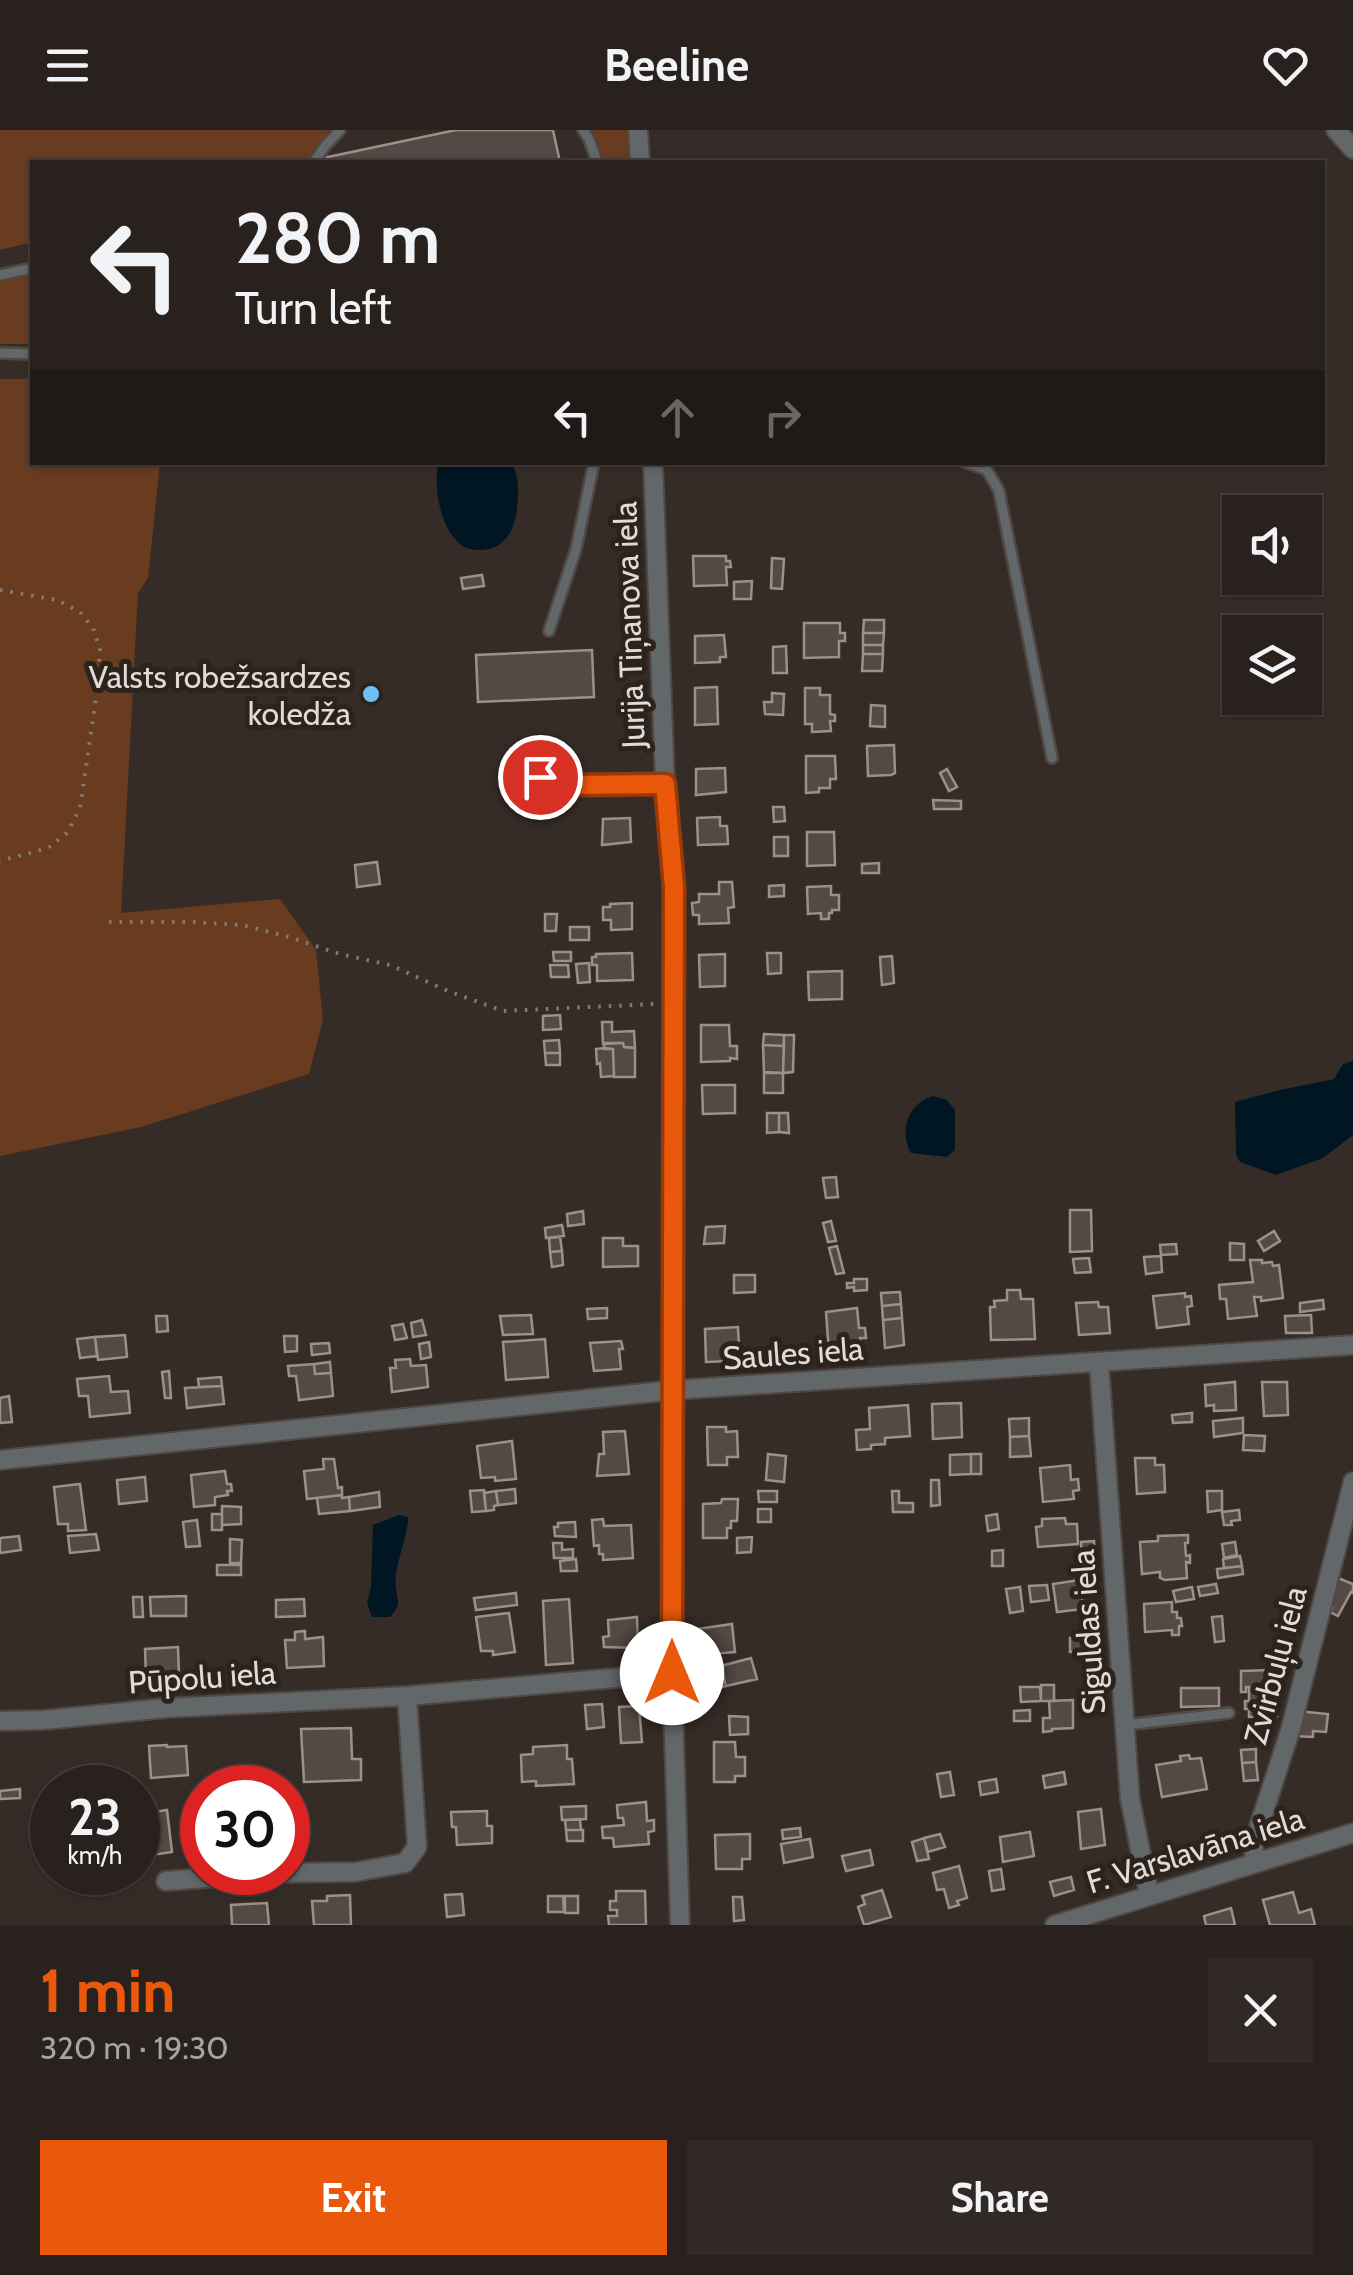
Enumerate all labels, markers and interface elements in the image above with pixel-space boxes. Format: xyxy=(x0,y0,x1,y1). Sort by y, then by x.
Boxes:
icon: menu xyxy=(40,38,95,93)
text: Beeline xyxy=(604,38,749,92)
icon: heart xyxy=(1258,38,1313,93)
text: 280 m xyxy=(235,195,440,281)
icon: left xyxy=(70,200,200,330)
text: Turn left xyxy=(235,281,392,335)
icon: left xyxy=(545,390,600,445)
icon: ahead xyxy=(650,390,705,445)
icon: right xyxy=(755,390,810,445)
map controls xyxy=(1222,495,1322,715)
button: sound xyxy=(1222,495,1322,595)
street label: Jurija Tiņanova iela xyxy=(605,500,655,750)
button: layers xyxy=(1222,615,1322,715)
place label: Valsts robežsardzes koledža xyxy=(88,657,352,733)
marker: Valsts robežsardzes koledža xyxy=(360,683,382,705)
pin xyxy=(498,735,583,820)
icon: arrive xyxy=(513,750,568,805)
street label: Saules iela xyxy=(721,1329,865,1377)
street label: Siguldas iela xyxy=(1063,1548,1113,1716)
street label: Zvirbuļu iela xyxy=(1235,1581,1317,1749)
position arrow xyxy=(620,1621,724,1725)
street label: Pūpolu iela xyxy=(127,1652,278,1702)
speed limit sign: 30 xyxy=(180,1765,310,1895)
text: 23 xyxy=(68,1787,122,1848)
street label: F. Varslavāna iela xyxy=(1082,1798,1309,1902)
text: km/h xyxy=(68,1840,122,1870)
text: 1 min xyxy=(40,1954,175,2027)
button: close xyxy=(1208,1958,1313,2063)
text: 320 m · 19:30 xyxy=(40,2028,229,2067)
button: Exit xyxy=(40,2140,667,2255)
button: Share xyxy=(687,2140,1313,2255)

